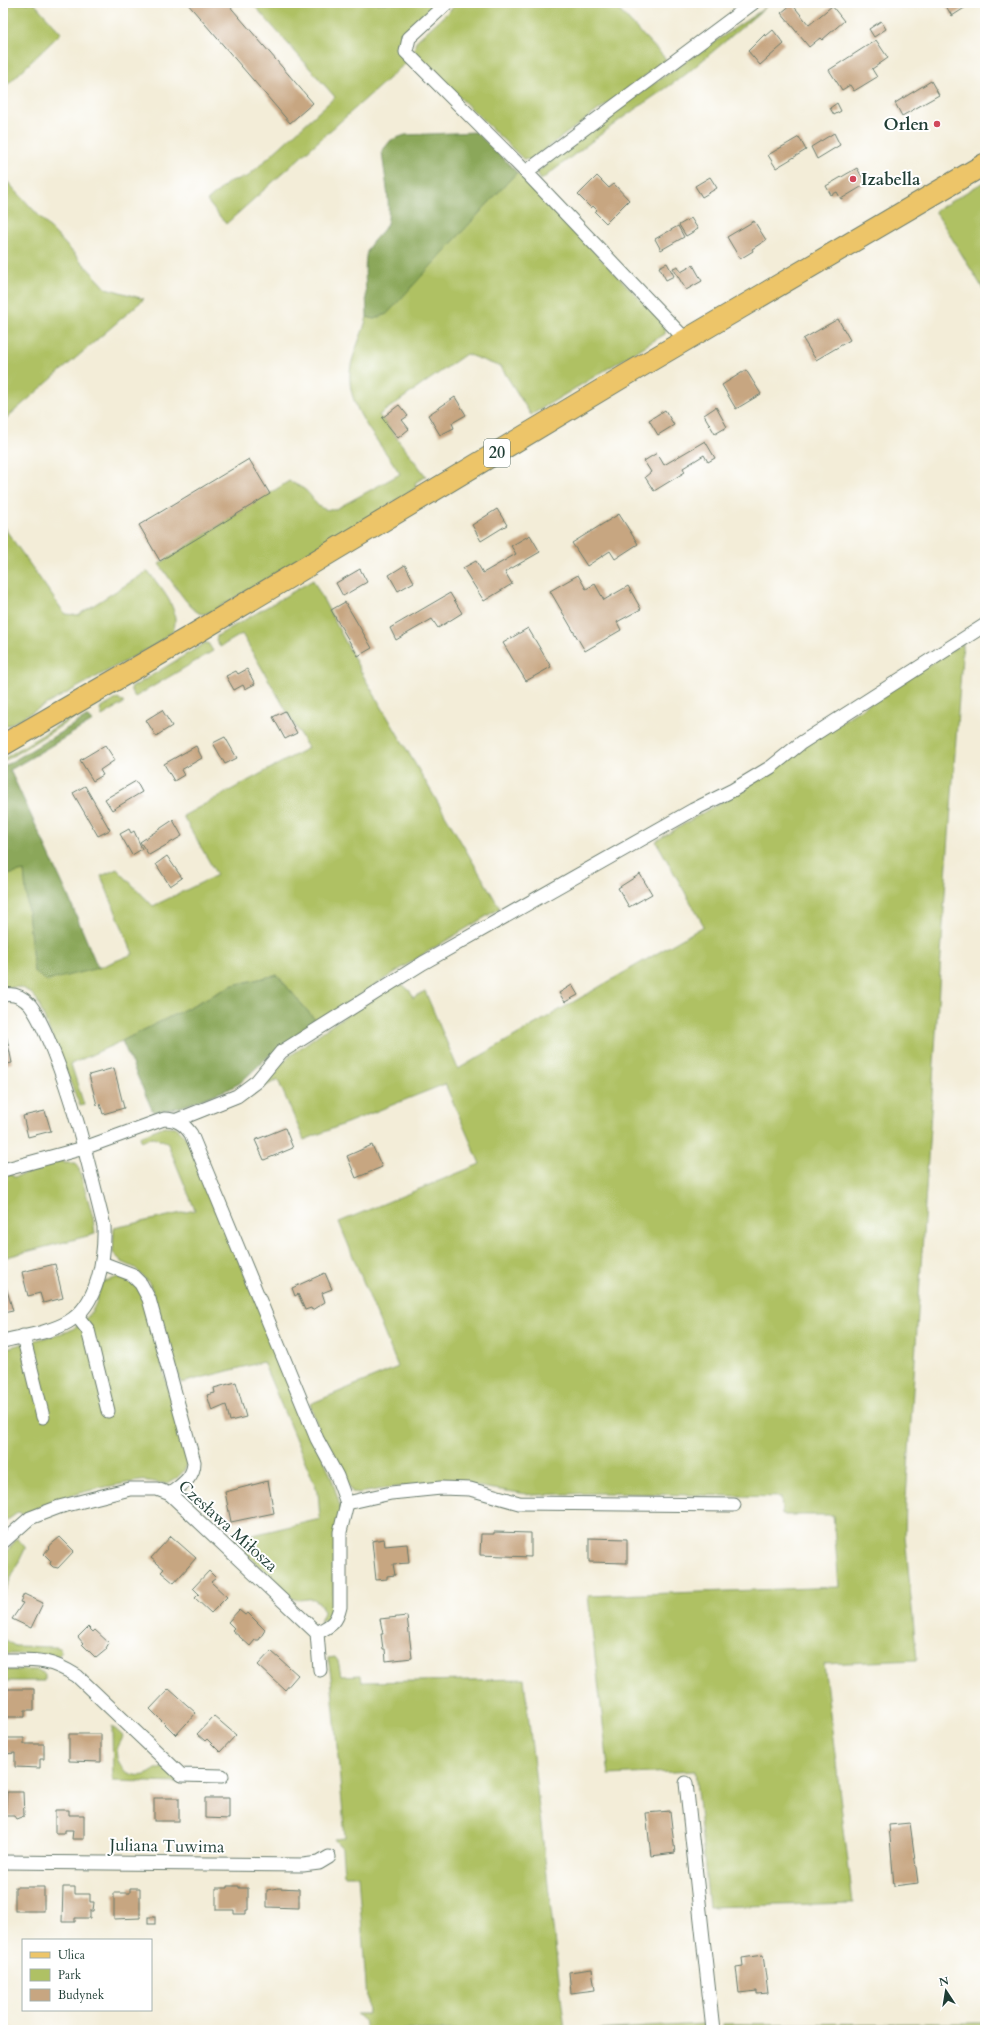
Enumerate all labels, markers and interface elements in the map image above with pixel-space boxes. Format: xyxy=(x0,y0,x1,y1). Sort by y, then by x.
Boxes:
place label: Orlen xyxy=(884,113,929,136)
marker: Orlen xyxy=(932,119,942,129)
place label: Izabella xyxy=(861,168,921,191)
marker: Izabella xyxy=(848,174,858,184)
road number: 20 xyxy=(484,439,510,467)
street label: Czesława Miłosza xyxy=(173,1475,283,1577)
street label: Juliana Tuwima xyxy=(106,1833,225,1859)
legend xyxy=(22,1939,152,2011)
text: Ulica xyxy=(58,1947,86,1963)
text: Park xyxy=(58,1967,82,1983)
north arrow xyxy=(926,1971,966,2011)
text: N xyxy=(938,1973,951,1990)
text: Budynek xyxy=(58,1987,105,2003)

